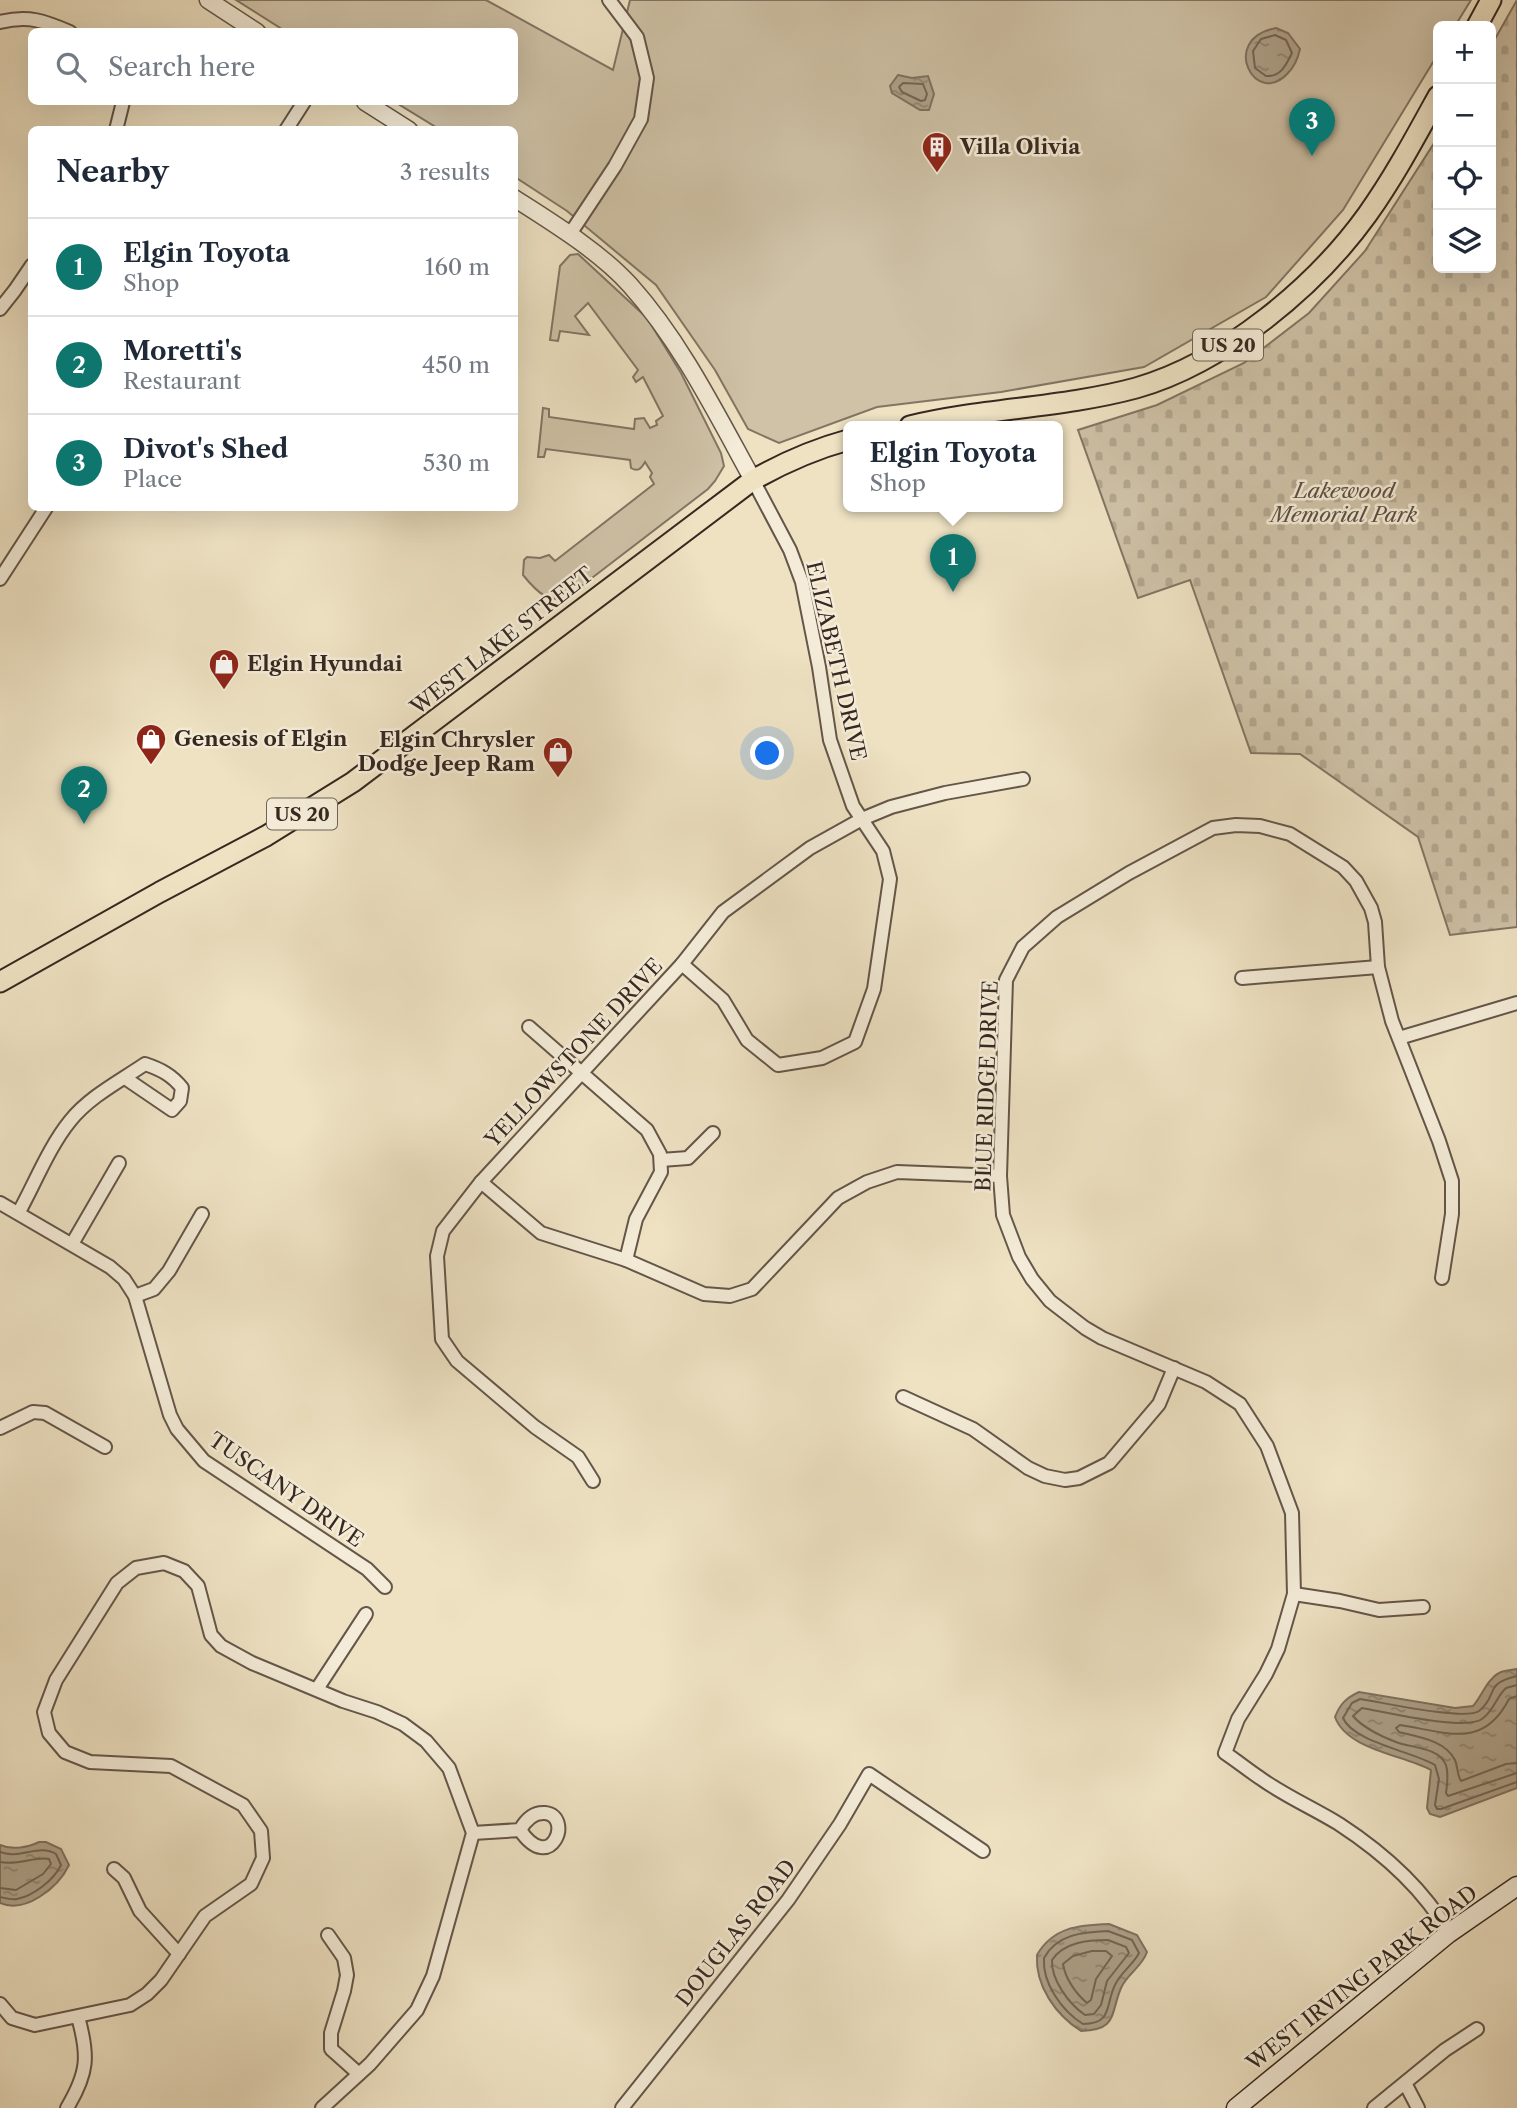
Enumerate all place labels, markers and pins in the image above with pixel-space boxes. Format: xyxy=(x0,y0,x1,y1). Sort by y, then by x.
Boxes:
pin: 3 xyxy=(1289,98,1335,156)
building icon: Villa Olivia xyxy=(920,130,954,174)
place label: Villa Olivia xyxy=(959,134,1081,159)
pin: 1 xyxy=(930,534,976,592)
shop icon: Elgin Hyundai xyxy=(207,647,241,691)
place label: Elgin Hyundai xyxy=(247,651,403,676)
shop icon: Genesis of Elgin xyxy=(134,722,168,766)
place label: Genesis of Elgin xyxy=(174,726,348,751)
place label: Elgin Chrysler Dodge Jeep Ram xyxy=(358,727,536,776)
shop icon: Elgin Chrysler Dodge Jeep Ram xyxy=(541,735,575,779)
pin: 2 xyxy=(61,766,107,824)

